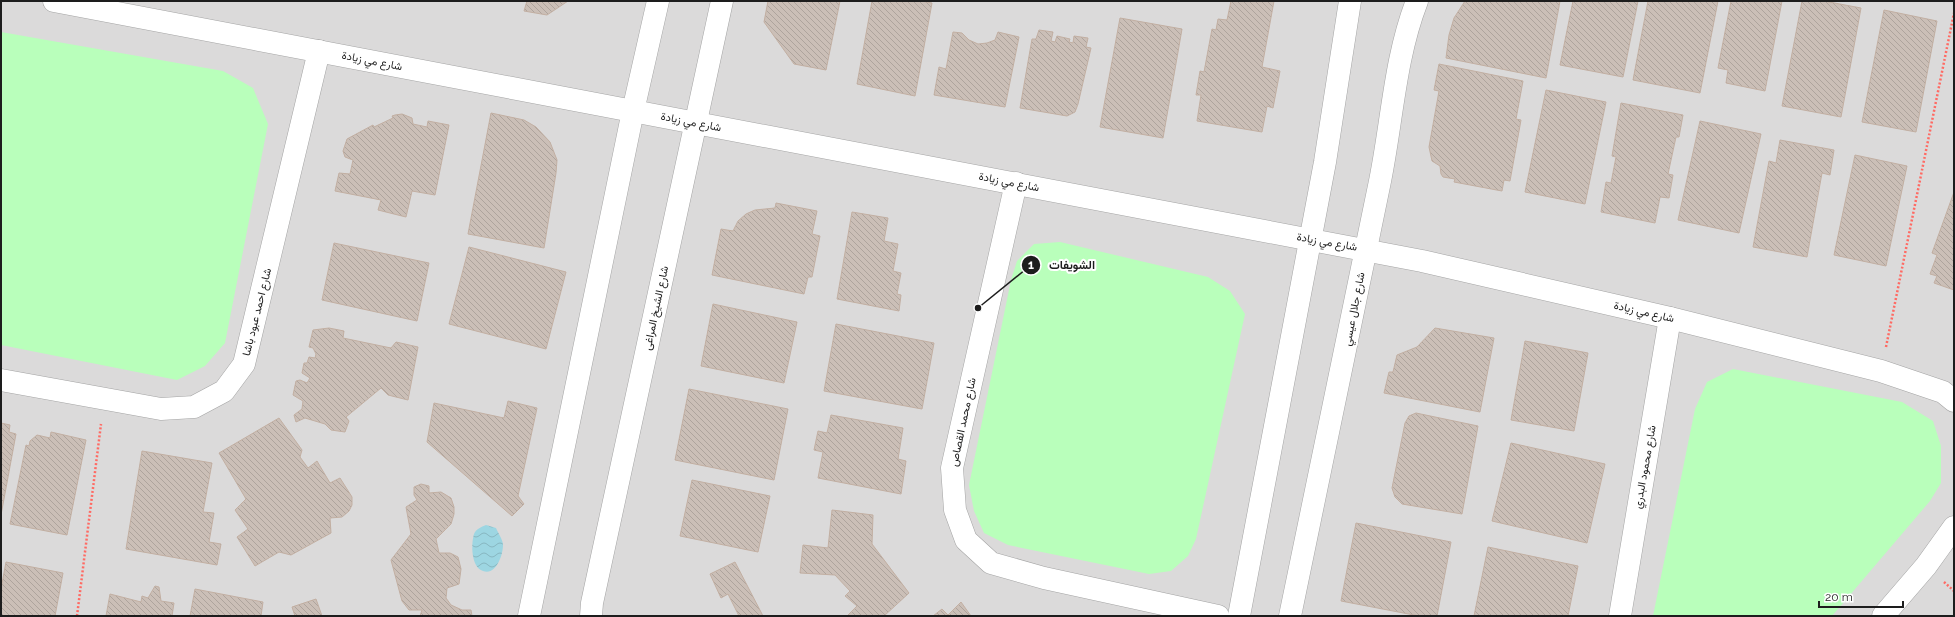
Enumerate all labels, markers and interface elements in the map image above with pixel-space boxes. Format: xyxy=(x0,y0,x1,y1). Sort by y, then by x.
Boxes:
street label: شارع مي زيادة xyxy=(340,49,404,76)
street label: شارع مي زيادة xyxy=(659,110,723,137)
street label: شارع مي زيادة xyxy=(977,170,1041,197)
street label: شارع مي زيادة xyxy=(1295,230,1359,257)
callout: الشويفات xyxy=(1021,253,1103,277)
text: 1 xyxy=(1028,258,1034,272)
text: الشويفات xyxy=(1049,258,1095,273)
street label: شارع الشيخ المراغى xyxy=(641,264,672,352)
street label: شارع احمد عبود باشا xyxy=(240,266,275,357)
street label: شارع جلال عيسي xyxy=(1340,271,1371,348)
street label: شارع مي زيادة xyxy=(1612,299,1676,328)
street label: شارع محمد القصاص xyxy=(947,376,980,468)
street label: شارع محمود البدري xyxy=(1631,424,1662,510)
scale bar xyxy=(1819,583,1903,609)
text: 20 m xyxy=(1825,590,1853,604)

